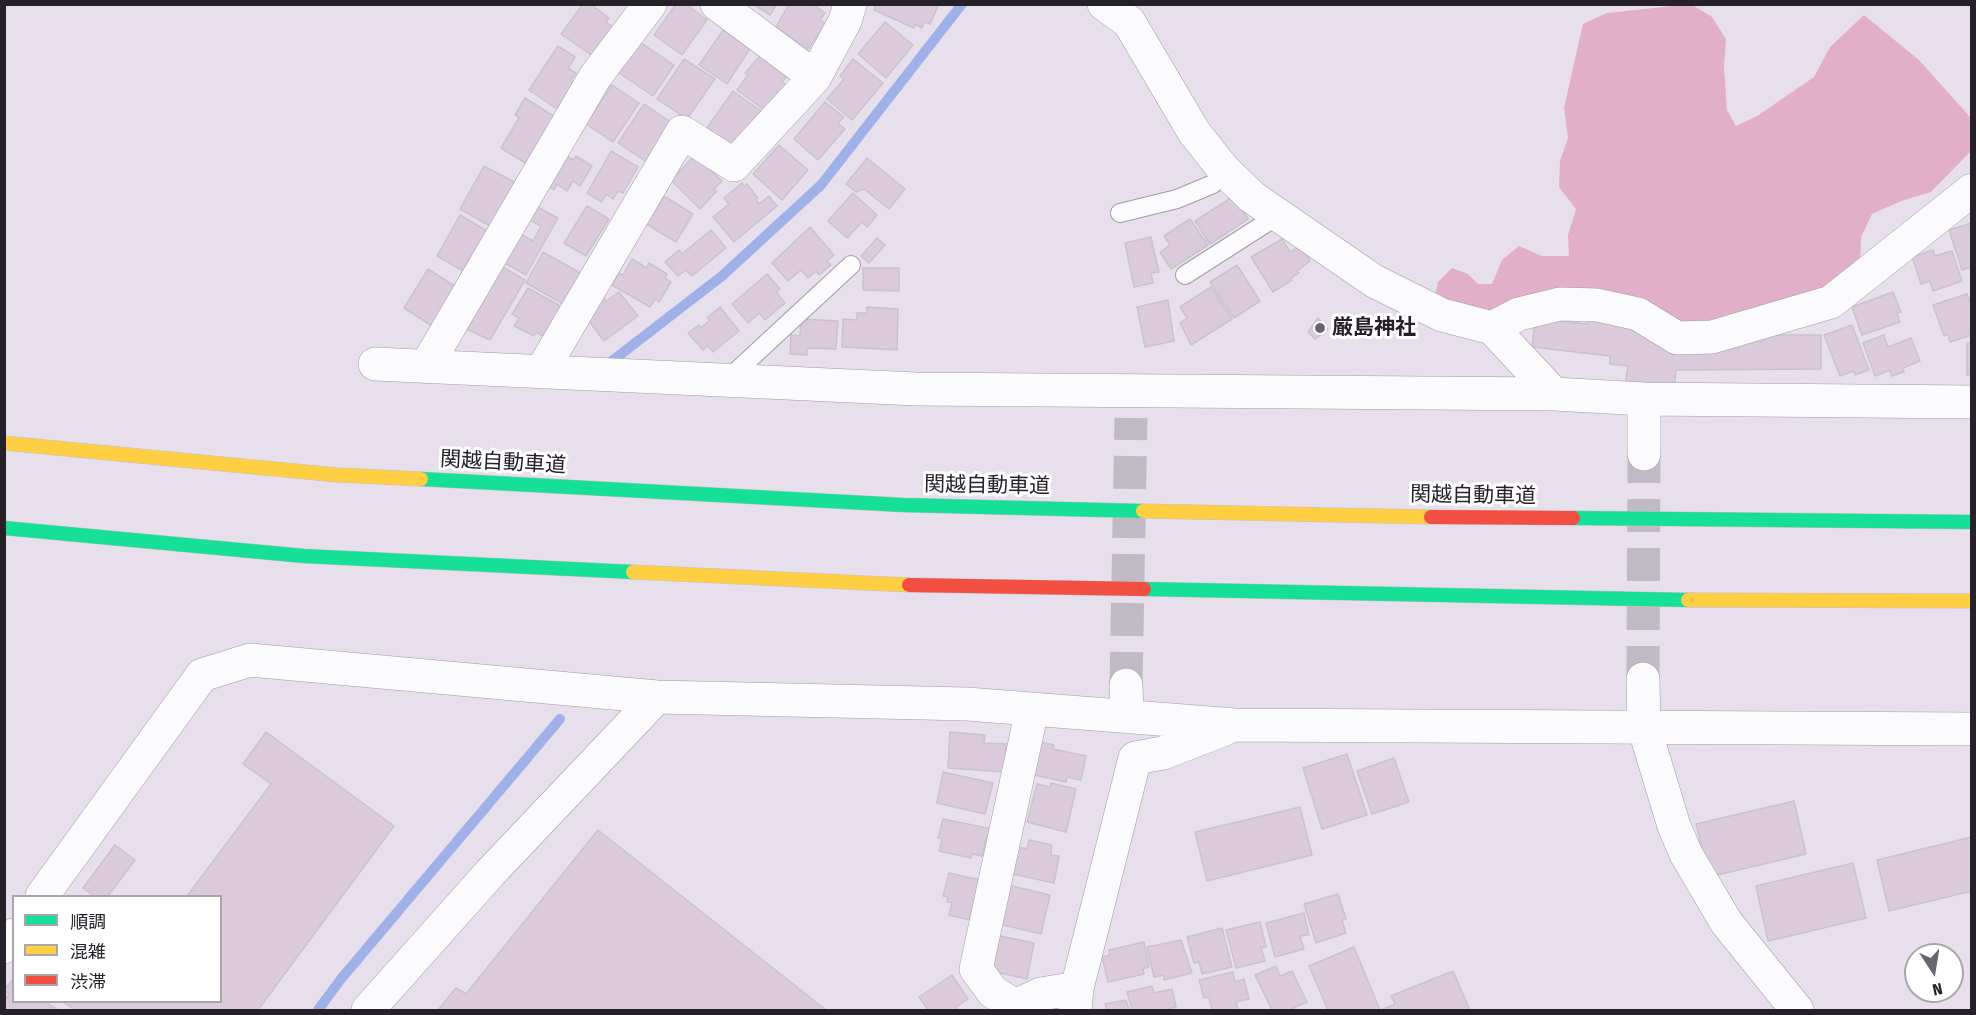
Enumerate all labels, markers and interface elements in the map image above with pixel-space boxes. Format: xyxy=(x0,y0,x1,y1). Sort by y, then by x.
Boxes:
place label: 厳島神社 xyxy=(1332,315,1416,341)
marker: 厳島神社 xyxy=(1313,321,1327,335)
street label: 関越自動車道 xyxy=(439,447,567,479)
street label: 関越自動車道 xyxy=(924,472,1050,500)
street label: 関越自動車道 xyxy=(1410,482,1536,510)
legend xyxy=(12,895,222,1003)
text: 順調 xyxy=(70,911,106,933)
text: 混雑 xyxy=(70,941,106,963)
north arrow xyxy=(1904,943,1964,1003)
text: 渋滞 xyxy=(70,971,106,993)
text: N xyxy=(1931,979,1944,999)

